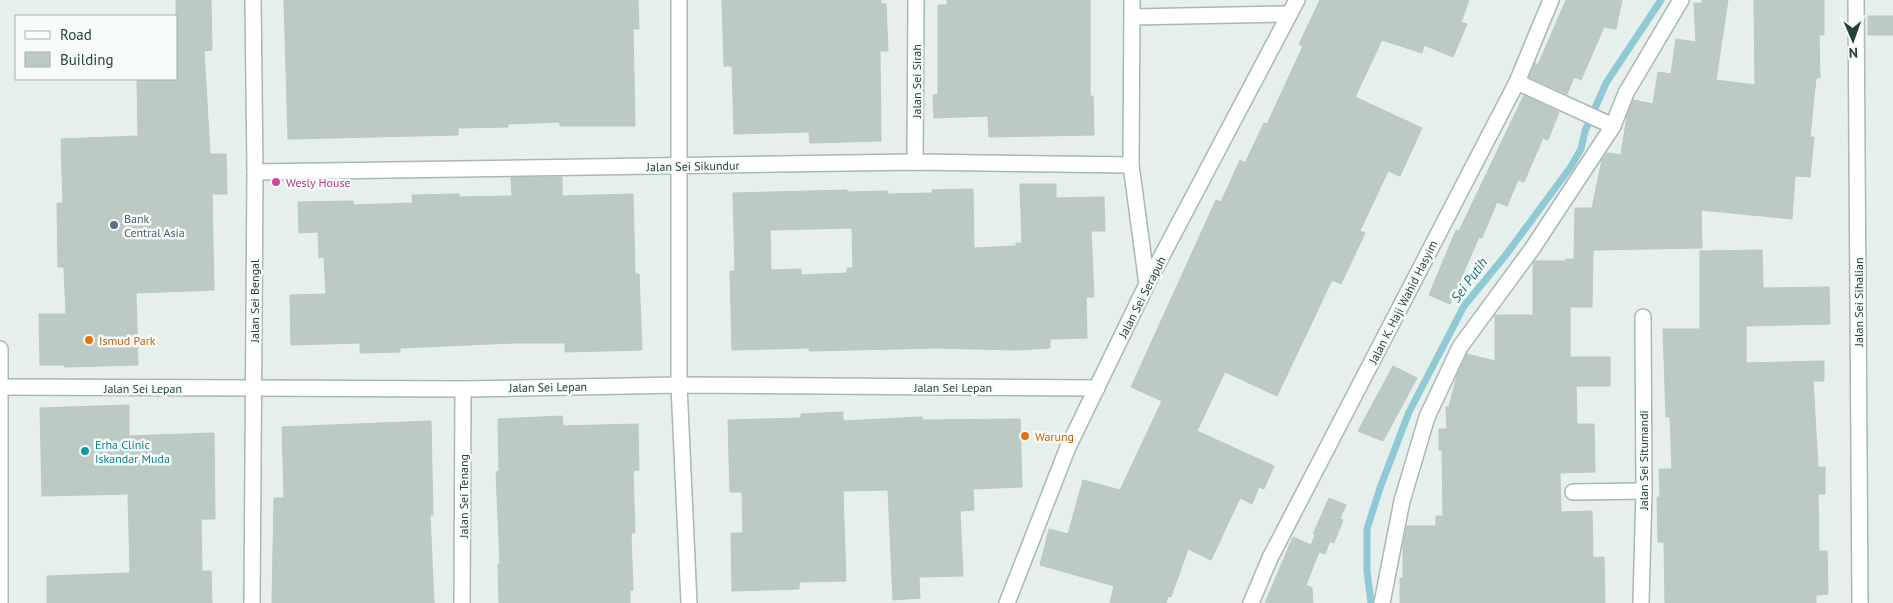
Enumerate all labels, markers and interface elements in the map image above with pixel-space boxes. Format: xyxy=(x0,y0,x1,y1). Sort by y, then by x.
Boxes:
legend xyxy=(15,15,178,80)
north arrow xyxy=(1828,15,1878,65)
text: Road xyxy=(60,25,92,44)
street label: Jalan Sei Sirah xyxy=(909,44,924,119)
text: N xyxy=(1849,44,1858,62)
text: Building xyxy=(60,50,114,69)
street label: Jalan Sei Sikundur xyxy=(645,158,740,174)
place label: Wesly House xyxy=(286,175,351,190)
marker: Wesly House xyxy=(270,176,282,188)
place label: Bank Central Asia xyxy=(124,211,185,240)
marker: Bank Central Asia xyxy=(108,219,120,231)
street label: Jalan K. Haji Wahid Hasyim xyxy=(1365,238,1441,367)
street label: Jalan Sei Serapuh xyxy=(1115,254,1169,341)
water label: Sei Putih xyxy=(1447,254,1491,306)
street label: Jalan Sei Sihalian xyxy=(1851,258,1866,347)
street label: Jalan Sei Bengal xyxy=(247,259,262,344)
place label: Ismud Park xyxy=(99,333,156,348)
marker: Ismud Park xyxy=(83,334,95,346)
street label: Jalan Sei Lepan xyxy=(508,379,587,395)
street label: Jalan Sei Lepan xyxy=(913,380,992,395)
street label: Jalan Sei Lepan xyxy=(103,381,182,396)
street label: Jalan Sei Situmandi xyxy=(1636,410,1651,511)
place label: Warung xyxy=(1035,429,1074,444)
marker: Warung xyxy=(1019,430,1031,442)
place label: Erha Clinic Iskandar Muda xyxy=(95,437,170,466)
marker: Erha Clinic Iskandar Muda xyxy=(79,445,91,457)
street label: Jalan Sei Tenang xyxy=(456,454,471,539)

